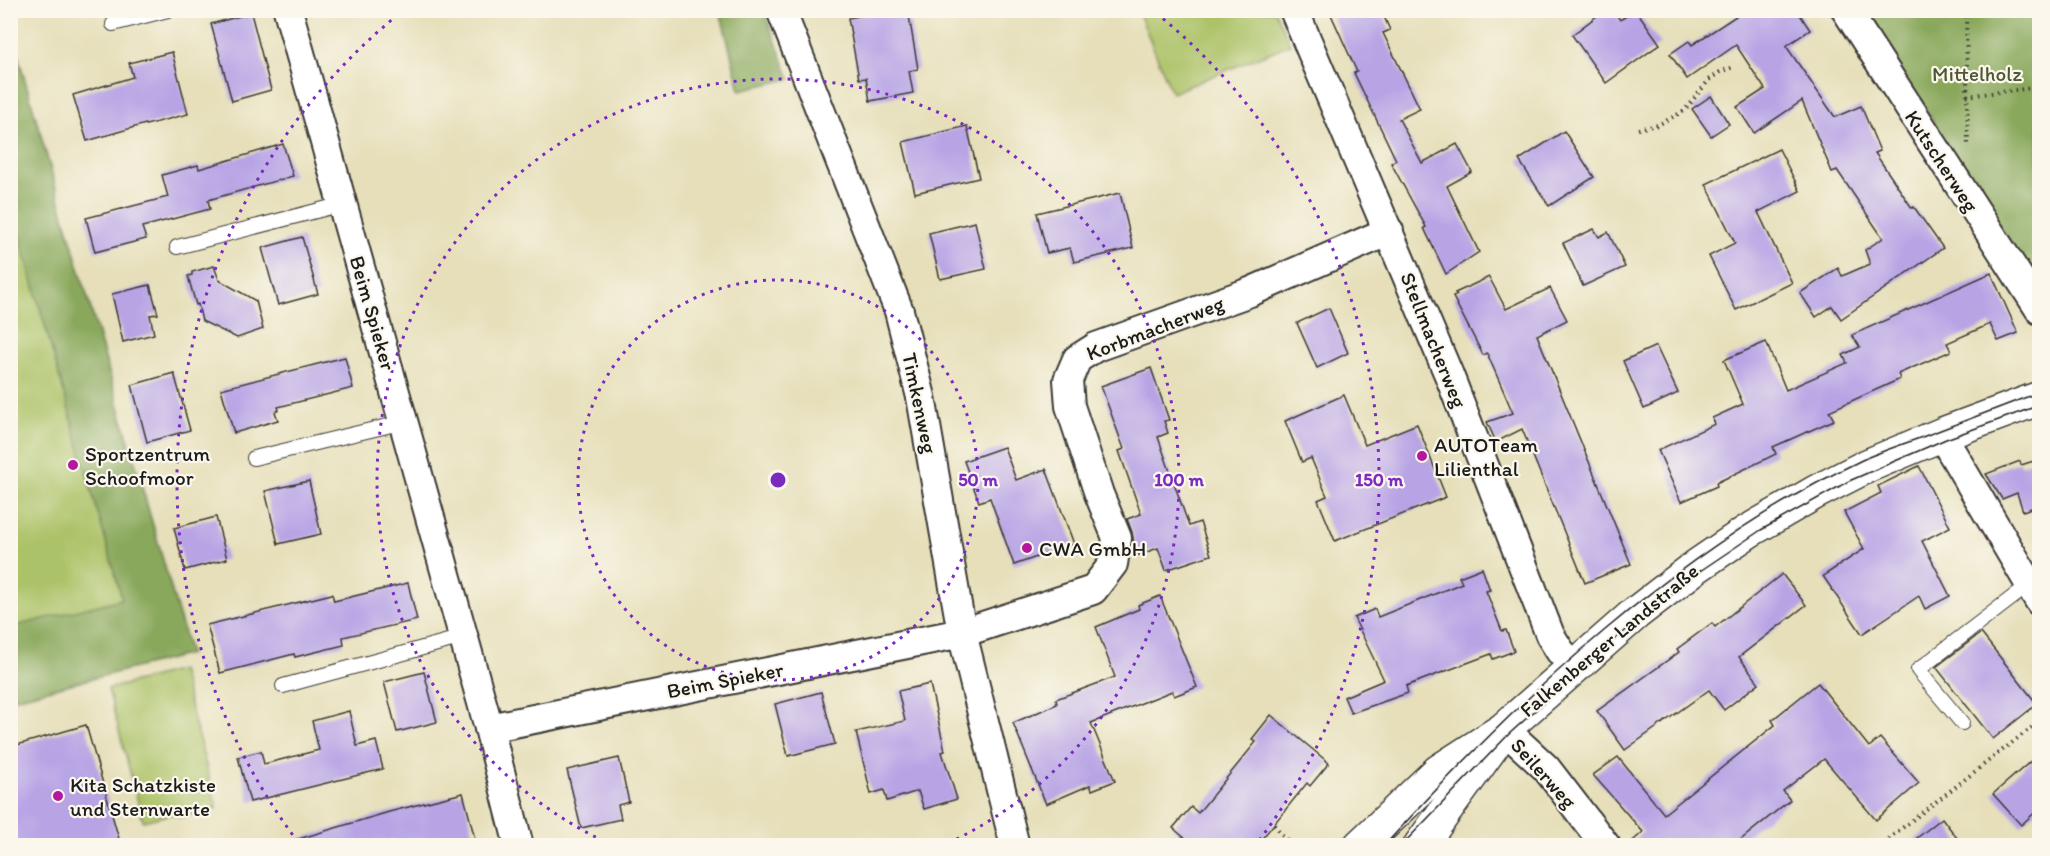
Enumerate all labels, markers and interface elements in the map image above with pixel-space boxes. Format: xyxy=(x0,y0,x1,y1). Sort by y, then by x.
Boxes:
park label: Mittelholz xyxy=(1932,61,2022,86)
street label: Kutscherweg xyxy=(1900,105,1984,217)
street label: Beim Spieker xyxy=(345,253,401,374)
street label: Stellmacherweg xyxy=(1395,269,1473,412)
street label: Korbmacherweg xyxy=(1083,290,1228,366)
street label: Timkenweg xyxy=(897,350,943,456)
place label: AUTOTeam Lilienthal xyxy=(1434,432,1538,481)
place label: Sportzentrum Schoofmoor xyxy=(85,441,210,490)
marker: AUTOTeam Lilienthal xyxy=(1415,449,1429,463)
marker: Sportzentrum Schoofmoor xyxy=(66,458,80,472)
text: 50 m xyxy=(958,469,999,491)
text: 100 m xyxy=(1154,469,1205,491)
text: 150 m xyxy=(1355,469,1404,491)
centre of rings xyxy=(768,470,788,490)
place label: CWA GmbH xyxy=(1039,536,1146,561)
marker: CWA GmbH xyxy=(1020,541,1034,555)
street label: Falkenberger Landstraße xyxy=(1515,558,1703,722)
street label: Beim Spieker xyxy=(665,656,786,704)
street label: Seilerweg xyxy=(1506,733,1582,814)
place label: Kita Schatzkiste und Sternwarte xyxy=(70,772,216,821)
marker: Kita Schatzkiste und Sternwarte xyxy=(51,789,65,803)

